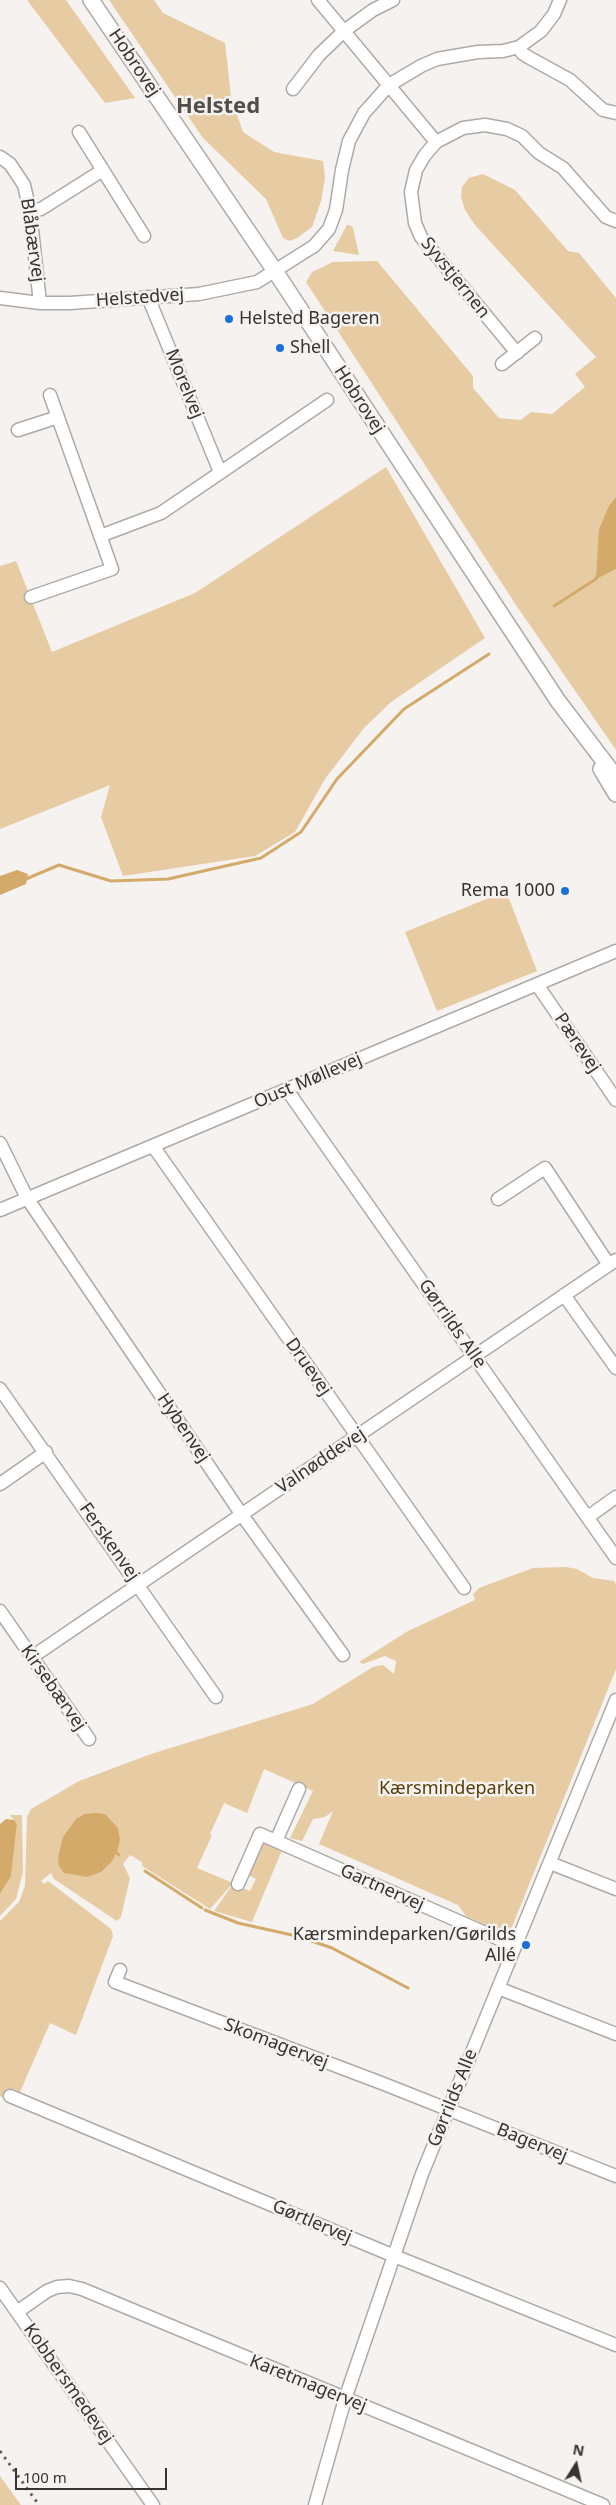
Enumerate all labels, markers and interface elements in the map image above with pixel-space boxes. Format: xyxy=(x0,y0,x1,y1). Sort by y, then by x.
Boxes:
street label: Hobrovej xyxy=(104,25,164,101)
district label: Helsted xyxy=(176,94,260,120)
street label: Blåbærvej xyxy=(15,197,49,283)
street label: Syvstjernen xyxy=(416,233,494,323)
street label: Helstedvej xyxy=(95,284,185,312)
place label: Helsted Bageren xyxy=(239,308,380,330)
marker: Helsted Bageren xyxy=(223,313,235,325)
place label: Shell xyxy=(290,337,330,359)
marker: Shell xyxy=(274,342,286,354)
street label: Morelvej xyxy=(160,346,208,422)
street label: Hobrovej xyxy=(329,362,389,438)
place label: Rema 1000 xyxy=(461,880,555,902)
marker: Rema 1000 xyxy=(559,885,571,897)
street label: Pærevej xyxy=(549,1009,605,1077)
street label: Oust Møllevej xyxy=(251,1049,365,1113)
street label: Gørrilds Alle xyxy=(413,1275,491,1373)
street label: Druevej xyxy=(280,1334,336,1400)
street label: Hybenvej xyxy=(152,1389,214,1467)
street label: Valnøddevej xyxy=(272,1423,370,1499)
street label: Ferskenvej xyxy=(74,1499,144,1585)
street label: Kirsebærvej xyxy=(15,1641,91,1735)
park label: Kærsmindeparken xyxy=(379,1778,535,1800)
street label: Gartnervej xyxy=(337,1860,427,1916)
place label: Kærsmindeparken/Gørilds Allé xyxy=(293,1924,516,1966)
marker: Kærsmindeparken/Gørilds Allé xyxy=(520,1939,532,1951)
street label: Skomagervej xyxy=(221,2014,331,2074)
street label: Gørrilds Alle xyxy=(424,2046,482,2150)
street label: Bagervej xyxy=(493,2119,571,2167)
street label: Gørtlervej xyxy=(269,2196,355,2248)
street label: Kobbersmedevej xyxy=(18,2320,118,2448)
street label: Karetmagervej xyxy=(246,2351,370,2417)
text: N xyxy=(571,2439,586,2460)
north arrow xyxy=(551,2440,601,2490)
scale bar xyxy=(18,2458,170,2490)
text: 100 m xyxy=(23,2467,67,2487)

